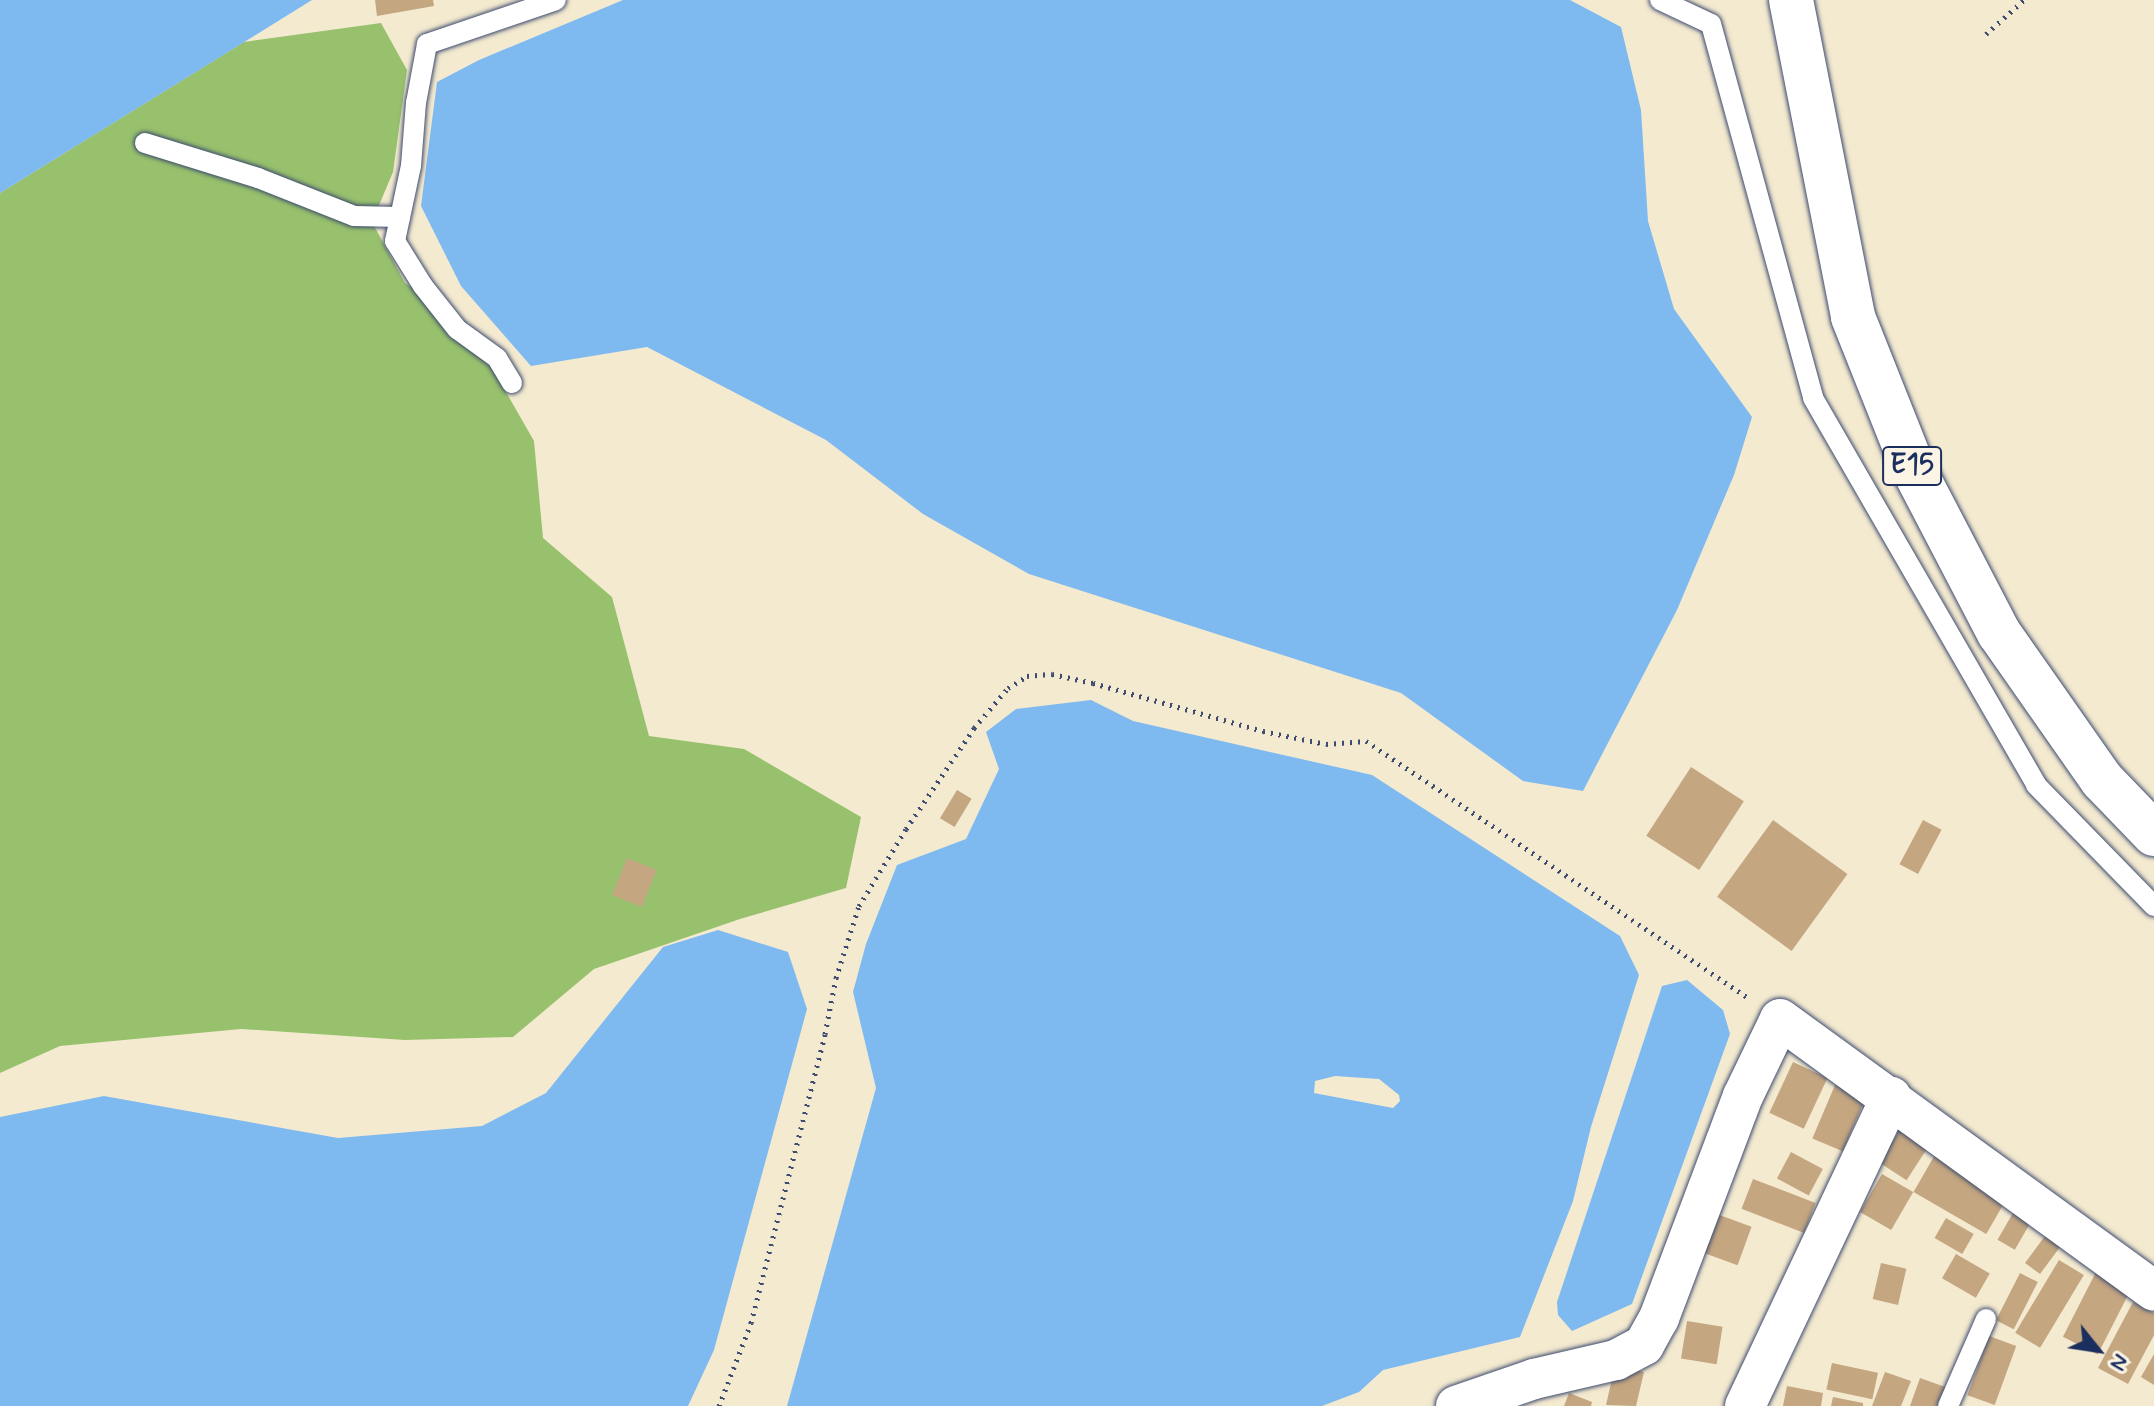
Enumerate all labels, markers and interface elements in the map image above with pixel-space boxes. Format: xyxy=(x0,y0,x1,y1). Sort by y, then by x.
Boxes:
road number: E15 xyxy=(1882,442,1942,490)
north arrow xyxy=(2058,1310,2138,1390)
text: N xyxy=(2103,1349,2135,1375)

